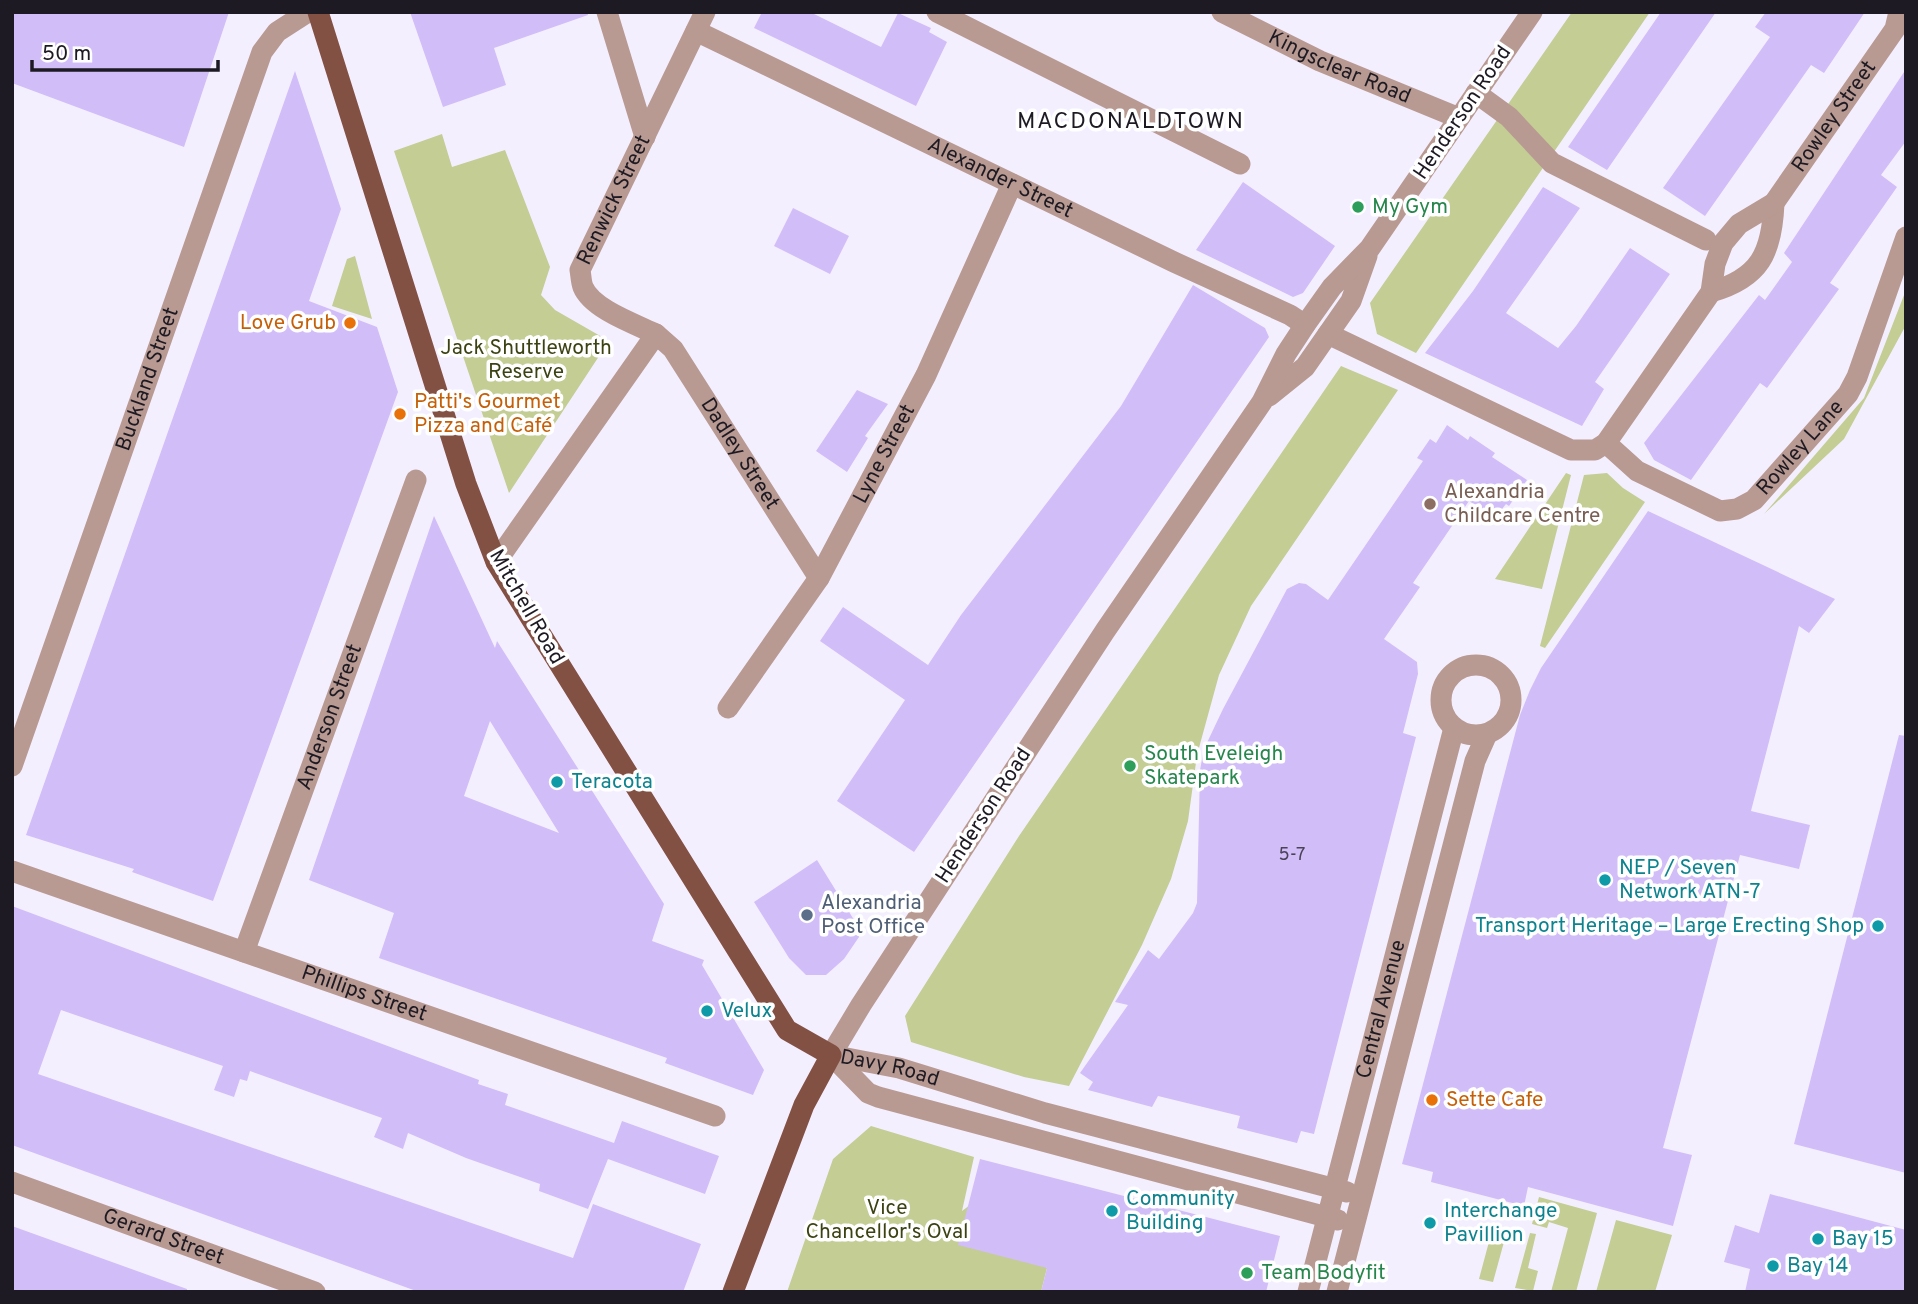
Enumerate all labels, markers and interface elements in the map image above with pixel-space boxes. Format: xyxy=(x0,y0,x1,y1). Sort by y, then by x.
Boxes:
street label: Kingsclear Road xyxy=(1264,24,1415,110)
scale bar xyxy=(32,28,217,72)
text: 50 m xyxy=(42,41,91,68)
street label: Henderson Road xyxy=(1408,41,1518,185)
street label: Rowley Street xyxy=(1786,55,1882,178)
district label: MACDONALDTOWN xyxy=(1017,108,1245,137)
street label: Renwick Street xyxy=(571,131,657,270)
street label: Alexander Street xyxy=(923,131,1078,225)
place label: My Gym xyxy=(1372,194,1448,221)
marker: My Gym xyxy=(1350,199,1366,215)
street label: Buckland Street xyxy=(110,303,185,455)
place label: Love Grub xyxy=(240,310,336,337)
marker: Love Grub xyxy=(342,315,358,331)
park label: Jack Shuttleworth Reserve xyxy=(440,335,612,386)
place label: Patti's Gourmet Pizza and Café xyxy=(414,389,561,440)
street label: Dadley Street xyxy=(694,393,785,515)
street label: Rowley Lane xyxy=(1751,394,1850,501)
street label: Lyne Street xyxy=(847,400,922,508)
marker: Patti's Gourmet Pizza and Café xyxy=(392,406,408,422)
place label: Alexandria Childcare Centre xyxy=(1444,479,1600,530)
marker: Alexandria Childcare Centre xyxy=(1422,496,1438,512)
street label: Mitchell Road xyxy=(482,545,570,669)
street label: Anderson Street xyxy=(291,640,369,794)
place label: South Eveleigh Skatepark xyxy=(1144,741,1283,792)
street label: Henderson Road xyxy=(930,743,1038,889)
marker: South Eveleigh Skatepark xyxy=(1122,758,1138,774)
place label: Teracota xyxy=(571,769,653,796)
marker: Teracota xyxy=(549,774,565,790)
house number: 5-7 xyxy=(1279,844,1305,867)
place label: NEP / Seven Network ATN-7 xyxy=(1619,855,1760,906)
marker: NEP / Seven Network ATN-7 xyxy=(1597,872,1613,888)
place label: Alexandria Post Office xyxy=(821,890,925,941)
marker: Alexandria Post Office xyxy=(799,907,815,923)
place label: Transport Heritage – Large Erecting Shop xyxy=(1475,913,1864,940)
marker: Transport Heritage – Large Erecting Shop xyxy=(1870,918,1886,934)
street label: Central Avenue xyxy=(1350,937,1412,1082)
street label: Phillips Street xyxy=(298,959,431,1028)
place label: Velux xyxy=(721,998,772,1025)
marker: Velux xyxy=(699,1003,715,1019)
street label: Davy Road xyxy=(838,1044,942,1093)
place label: Sette Cafe xyxy=(1446,1087,1543,1114)
marker: Sette Cafe xyxy=(1424,1092,1440,1108)
place label: Community Building xyxy=(1126,1186,1235,1237)
park label: Vice Chancellor's Oval xyxy=(805,1195,969,1246)
place label: Interchange Pavillion xyxy=(1444,1198,1557,1249)
street label: Gerard Street xyxy=(99,1203,228,1271)
marker: Community Building xyxy=(1104,1203,1120,1219)
marker: Interchange Pavillion xyxy=(1422,1215,1438,1231)
place label: Bay 15 xyxy=(1832,1226,1894,1253)
marker: Bay 15 xyxy=(1810,1231,1826,1247)
place label: Bay 14 xyxy=(1787,1253,1848,1280)
marker: Bay 14 xyxy=(1765,1258,1781,1274)
place label: Team Bodyfit xyxy=(1261,1260,1386,1287)
marker: Team Bodyfit xyxy=(1239,1265,1255,1281)

